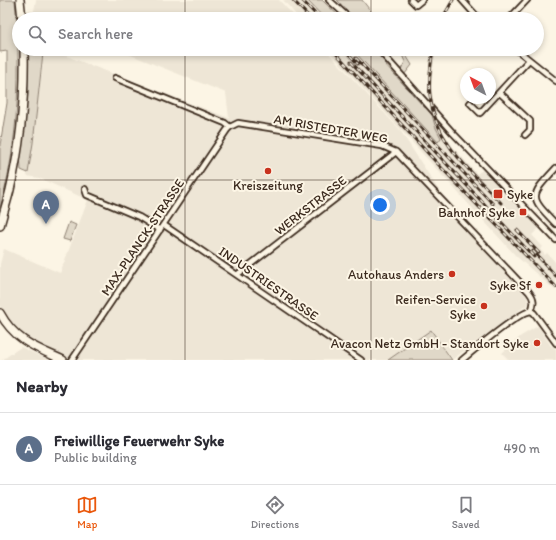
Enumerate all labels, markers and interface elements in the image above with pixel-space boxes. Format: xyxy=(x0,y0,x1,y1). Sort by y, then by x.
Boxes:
search box xyxy=(12,12,544,56)
icon: search xyxy=(26,23,48,45)
text: Search here xyxy=(58,25,133,43)
north arrow xyxy=(460,68,496,104)
street label: AM RISTEDTER WEG xyxy=(273,111,389,146)
marker: Kreiszeitung xyxy=(263,166,273,176)
street label: WERKSTRASSE xyxy=(271,173,349,238)
street label: MAX-PLANCK-STRASSE xyxy=(98,176,187,298)
place label: Kreiszeitung xyxy=(233,178,303,193)
place label: Syke xyxy=(507,187,533,202)
marker: Syke xyxy=(492,188,504,200)
pin: A xyxy=(33,191,59,224)
your location xyxy=(370,195,390,215)
place label: Bahnhof Syke xyxy=(438,205,515,220)
marker: Bahnhof Syke xyxy=(518,207,528,217)
street label: INDUSTRIESTRASSE xyxy=(216,243,321,323)
place label: Autohaus Anders xyxy=(348,267,444,282)
marker: Autohaus Anders xyxy=(447,269,457,279)
place label: Syke Sf xyxy=(490,278,531,293)
marker: Syke Sf xyxy=(534,280,544,290)
place label: Reifen-Service Syke xyxy=(395,292,476,322)
marker: Reifen-Service Syke xyxy=(479,301,489,311)
place label: Avacon Netz GmbH - Standort Syke xyxy=(331,336,529,351)
marker: Avacon Netz GmbH - Standort Syke xyxy=(532,338,542,348)
text: Nearby xyxy=(16,376,68,396)
text: Freiwillige Feuerwehr Syke xyxy=(54,432,224,450)
text: A xyxy=(25,441,33,456)
text: 490 m xyxy=(504,441,540,456)
text: Public building xyxy=(54,450,137,465)
tab: Map xyxy=(76,494,98,531)
tab: Directions xyxy=(251,494,299,531)
tab: Saved xyxy=(452,494,480,531)

